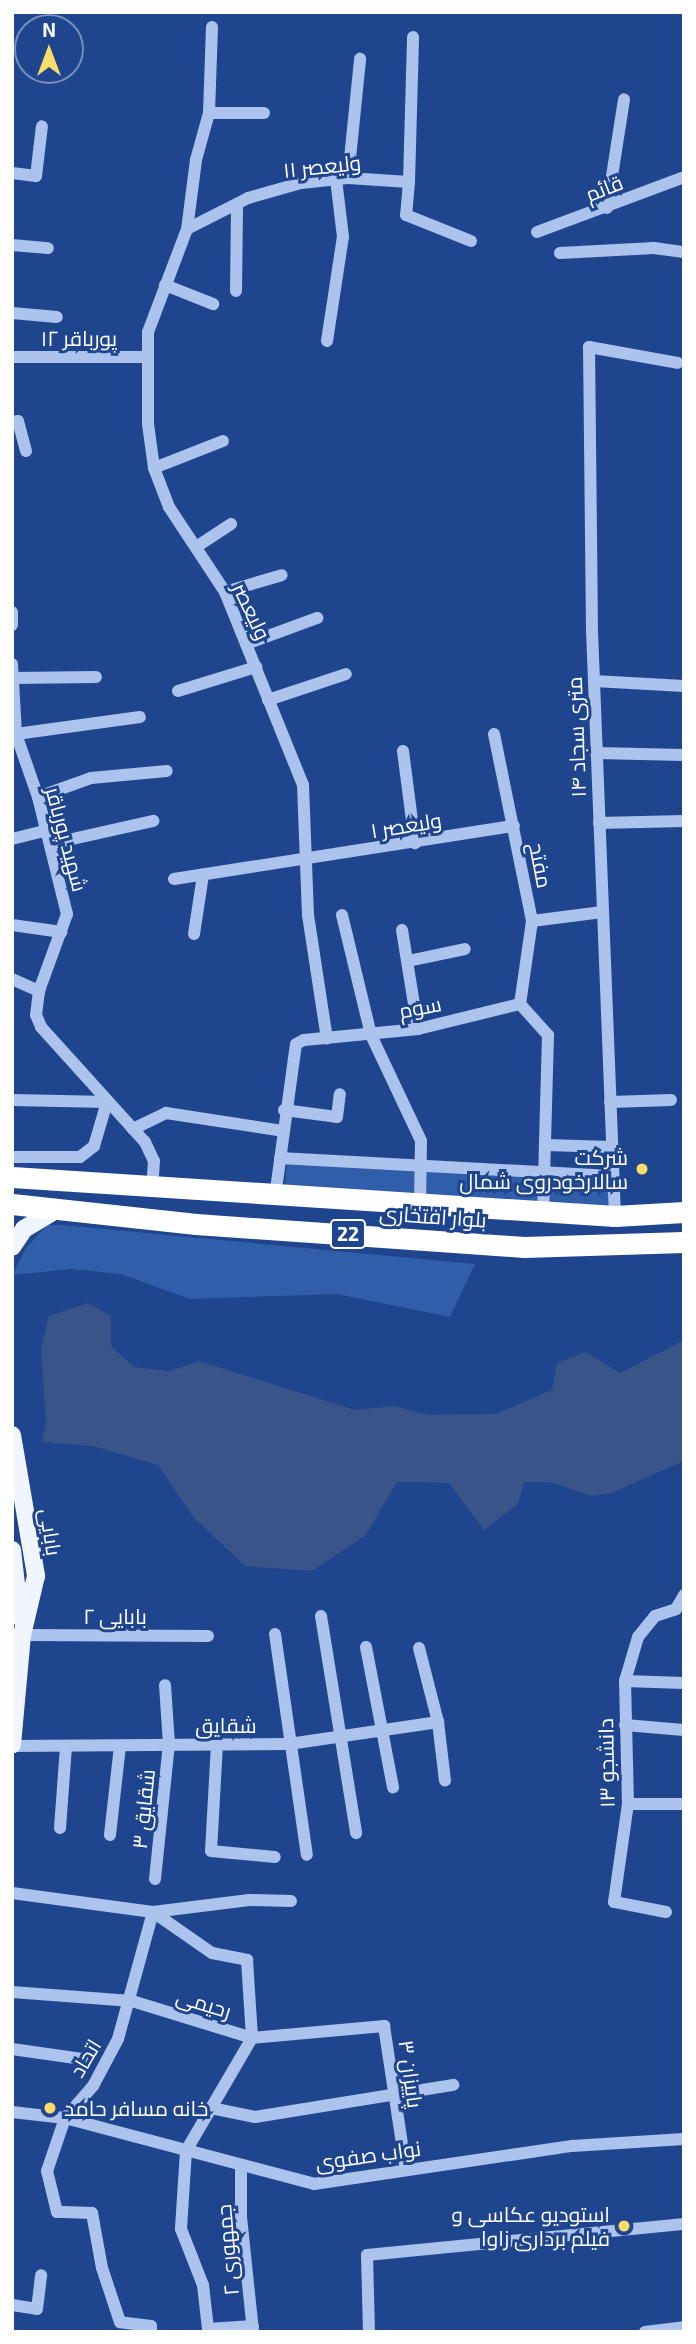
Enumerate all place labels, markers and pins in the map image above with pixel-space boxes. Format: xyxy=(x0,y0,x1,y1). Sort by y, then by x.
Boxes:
place label: شرکت سالارخودروی شمال xyxy=(459,1144,628,1194)
marker: شرکت سالارخودروی شمال xyxy=(634,1161,650,1177)
place label: خانه مسافر حامد xyxy=(64,2095,208,2121)
marker: خانه مسافر حامد xyxy=(42,2100,58,2116)
place label: استودیو عکاسی و فیلم برداری زاوا xyxy=(452,2201,610,2251)
marker: استودیو عکاسی و فیلم برداری زاوا xyxy=(616,2218,632,2234)

